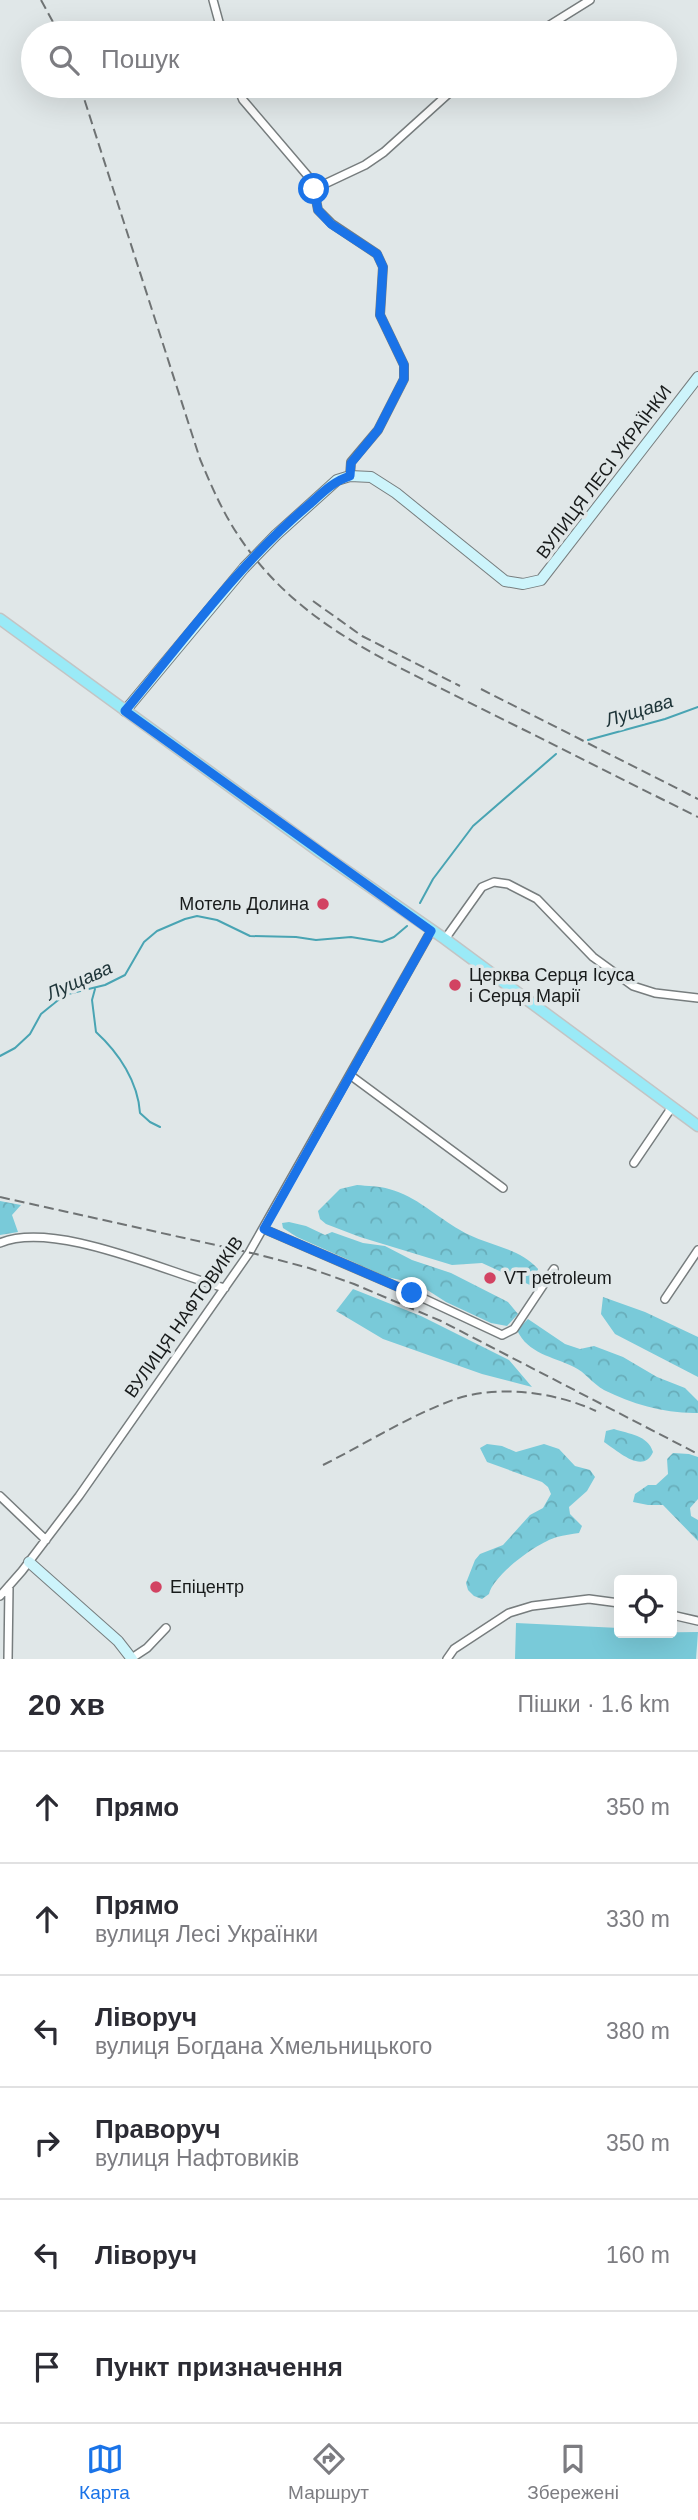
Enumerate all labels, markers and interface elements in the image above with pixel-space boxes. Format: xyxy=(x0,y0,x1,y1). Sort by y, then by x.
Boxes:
search box xyxy=(21,21,677,98)
icon: search xyxy=(45,41,83,79)
text: Пошук xyxy=(101,44,179,74)
route start xyxy=(298,173,329,204)
street label: ВУЛИЦЯ ЛЕСІ УКРАЇНКИ xyxy=(532,382,676,562)
water label: Лущава xyxy=(601,690,675,731)
place label: Мотель Долина xyxy=(179,894,310,914)
marker: Мотель Долина xyxy=(315,896,331,912)
water label: Лущава xyxy=(41,957,115,1005)
place label: Церква Серця Ісуса і Серця Марії xyxy=(469,965,635,1006)
marker: Церква Серця Ісуса і Серця Марії xyxy=(447,977,463,993)
street label: ВУЛИЦЯ НАФТОВИКІВ xyxy=(121,1233,247,1401)
place label: VT petroleum xyxy=(504,1268,612,1288)
marker: VT petroleum xyxy=(482,1270,498,1286)
route end xyxy=(396,1277,427,1308)
map controls xyxy=(614,1575,677,1638)
button: locate xyxy=(614,1575,677,1638)
place label: Епіцентр xyxy=(170,1577,244,1597)
marker: Епіцентр xyxy=(148,1579,164,1595)
text: 20 хв xyxy=(28,1688,105,1721)
text: Пішки · 1.6 km xyxy=(518,1691,670,1717)
icon: ahead xyxy=(28,1788,66,1826)
text: Прямо xyxy=(95,1792,179,1822)
text: 350 m xyxy=(606,1794,670,1820)
text: Прямо xyxy=(95,1890,179,1920)
icon: ahead xyxy=(28,1900,66,1938)
text: 330 m xyxy=(606,1906,670,1932)
text: вулиця Лесі Українки xyxy=(95,1921,318,1947)
text: Ліворуч xyxy=(95,2002,197,2032)
icon: left xyxy=(28,2012,66,2050)
text: 380 m xyxy=(606,2018,670,2044)
text: вулиця Богдана Хмельницького xyxy=(95,2033,432,2059)
text: Праворуч xyxy=(95,2114,221,2144)
icon: right xyxy=(28,2124,66,2162)
text: 350 m xyxy=(606,2130,670,2156)
text: вулиця Нафтовиків xyxy=(95,2145,299,2171)
icon: left xyxy=(28,2236,66,2274)
text: Ліворуч xyxy=(95,2240,197,2270)
text: 160 m xyxy=(606,2242,670,2268)
icon: arrive xyxy=(28,2348,66,2386)
text: Пункт призначення xyxy=(95,2352,343,2382)
tab: Карта xyxy=(79,2440,130,2504)
tab: Маршрут xyxy=(288,2440,369,2504)
tab: Збережені xyxy=(527,2440,619,2504)

